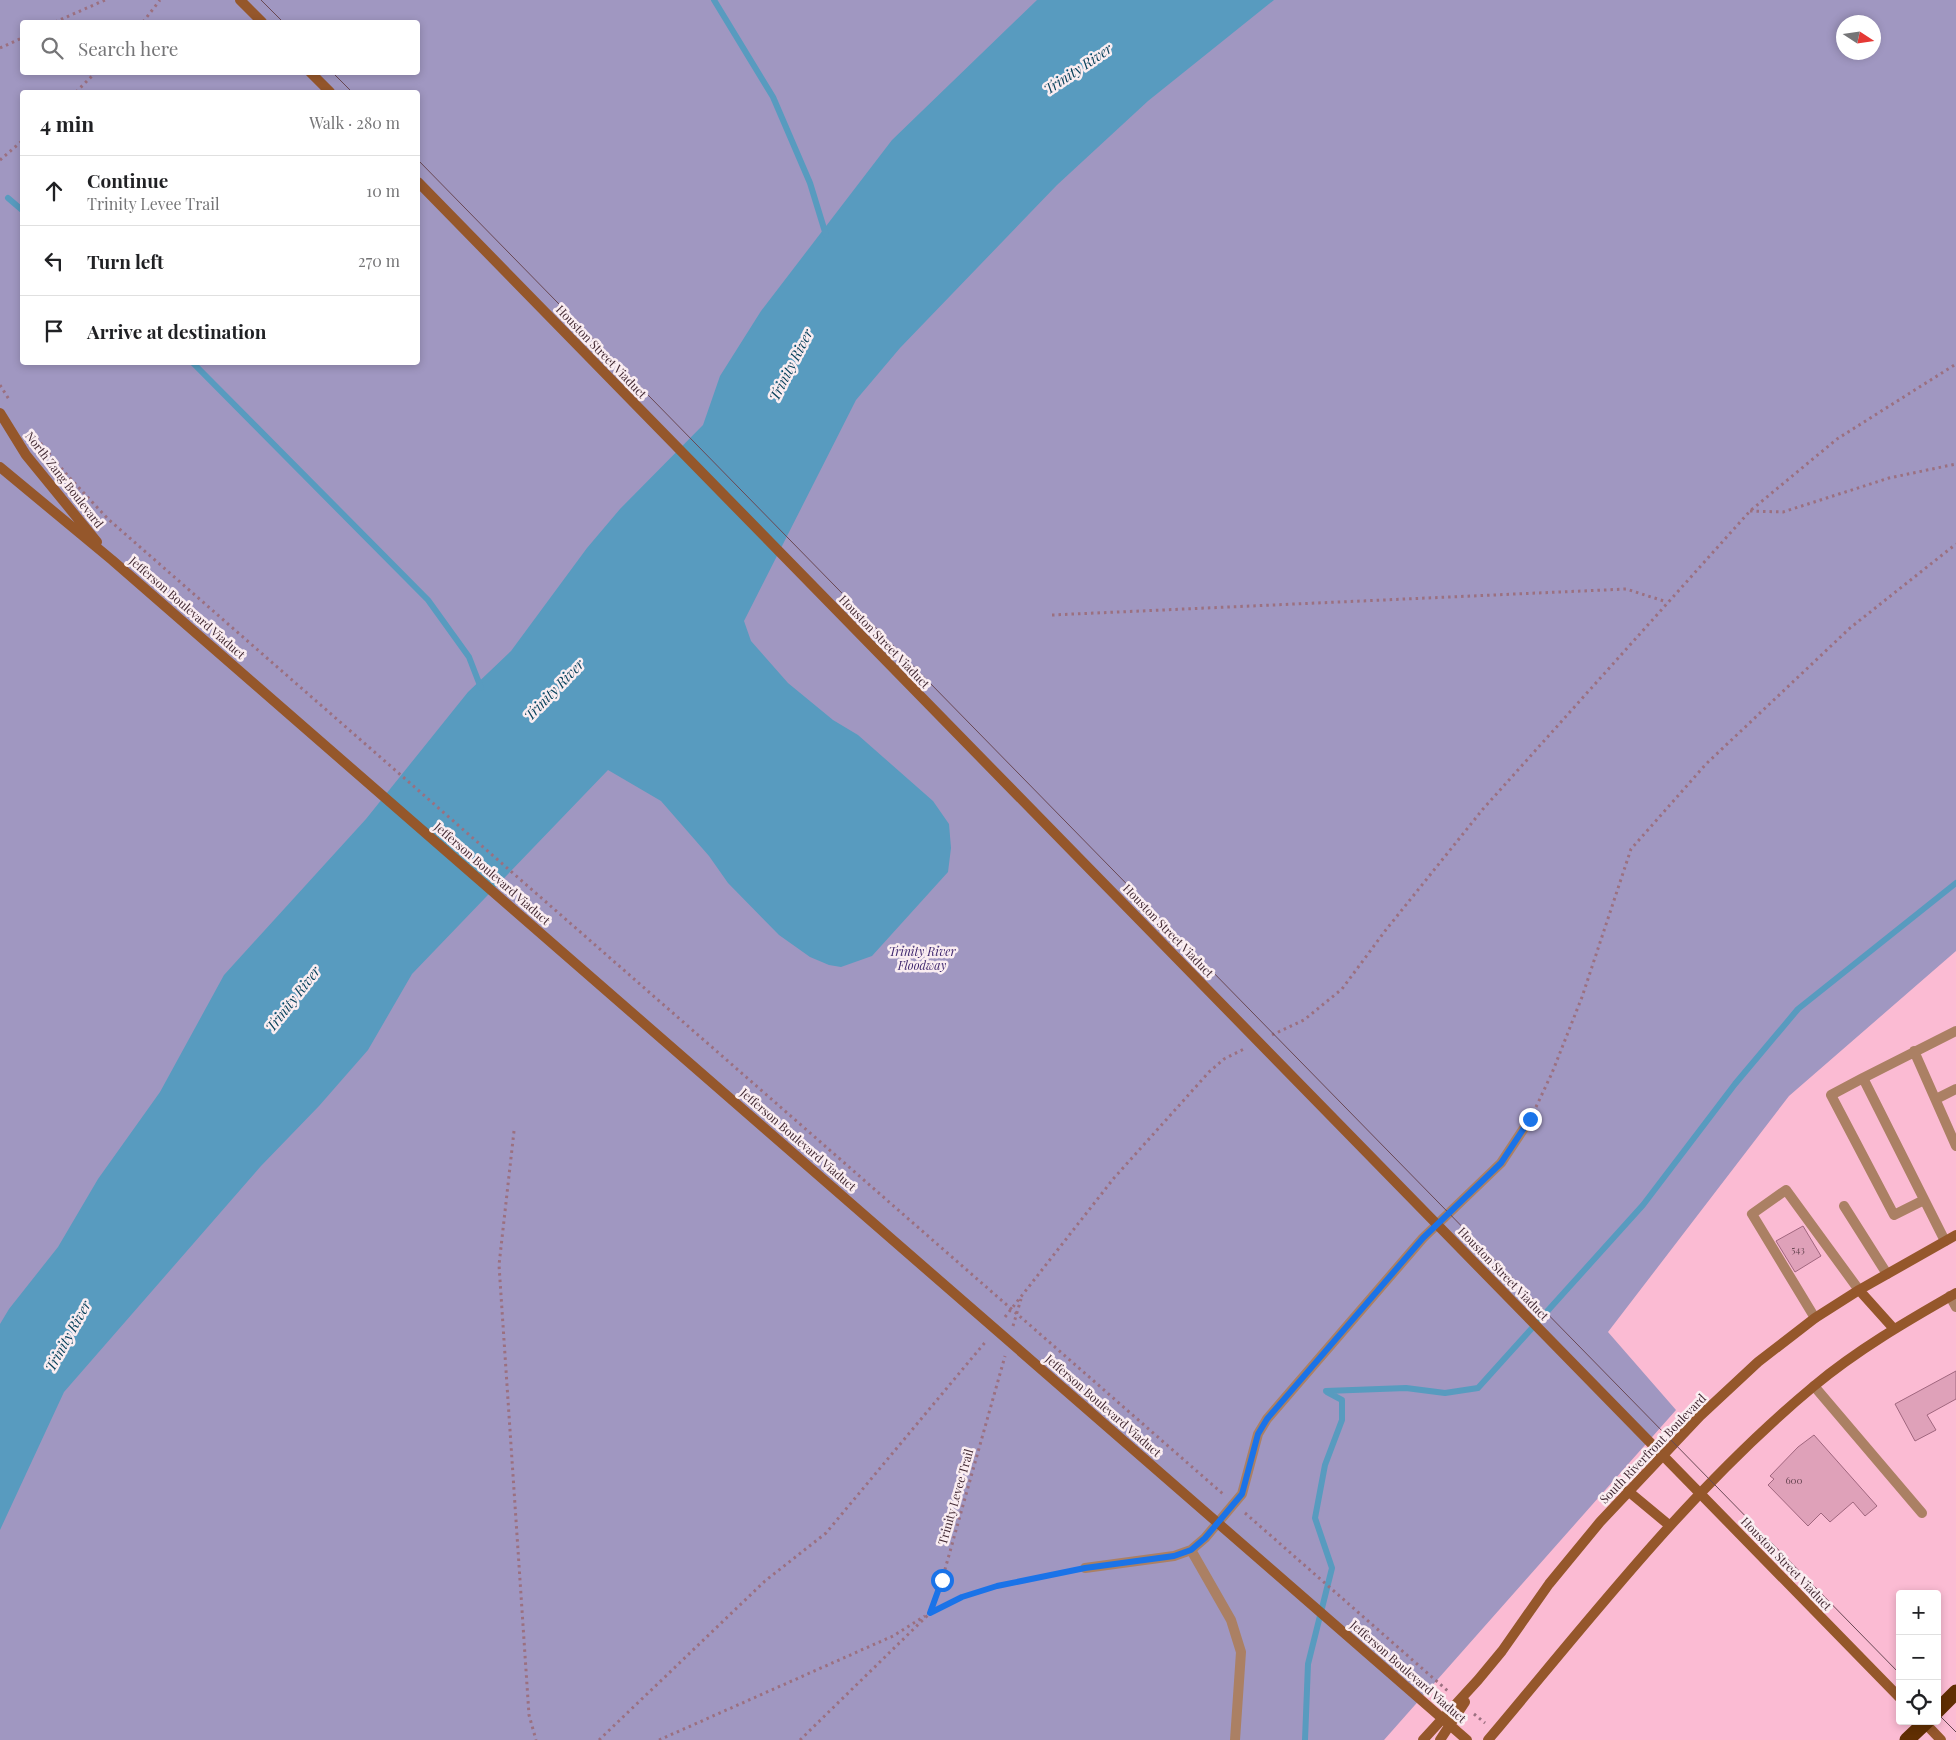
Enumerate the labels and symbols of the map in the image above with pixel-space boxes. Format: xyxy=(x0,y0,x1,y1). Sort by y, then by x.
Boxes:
north arrow xyxy=(1836,15,1881,60)
water label: Trinity River xyxy=(1040,38,1116,98)
street label: Houston Street Viaduct xyxy=(553,301,651,402)
water label: Trinity River xyxy=(764,325,817,404)
street label: North Zang Boulevard xyxy=(22,428,107,531)
street label: Jefferson Boulevard Viaduct xyxy=(126,552,249,662)
street label: Houston Street Viaduct xyxy=(836,591,934,692)
water label: Trinity River xyxy=(520,654,588,724)
street label: Jefferson Boulevard Viaduct xyxy=(431,818,554,928)
street label: Houston Street Viaduct xyxy=(1120,880,1218,981)
park label: Trinity River Floodway xyxy=(888,943,956,973)
water label: Trinity River xyxy=(261,961,325,1035)
street label: Jefferson Boulevard Viaduct xyxy=(737,1084,860,1194)
route end xyxy=(1519,1108,1542,1131)
street label: Houston Street Viaduct xyxy=(1455,1223,1553,1324)
house number: 543 xyxy=(1791,1242,1805,1256)
water label: Trinity River xyxy=(40,1296,95,1375)
street label: Jefferson Boulevard Viaduct xyxy=(1042,1350,1165,1460)
street label: South Riverfront Boulevard xyxy=(1596,1390,1709,1507)
street label: Trinity Levee Trail xyxy=(934,1446,977,1547)
house number: 600 xyxy=(1785,1473,1803,1487)
street label: Houston Street Viaduct xyxy=(1738,1513,1836,1614)
route start xyxy=(931,1569,954,1592)
street label: Jefferson Boulevard Viaduct xyxy=(1347,1616,1470,1726)

